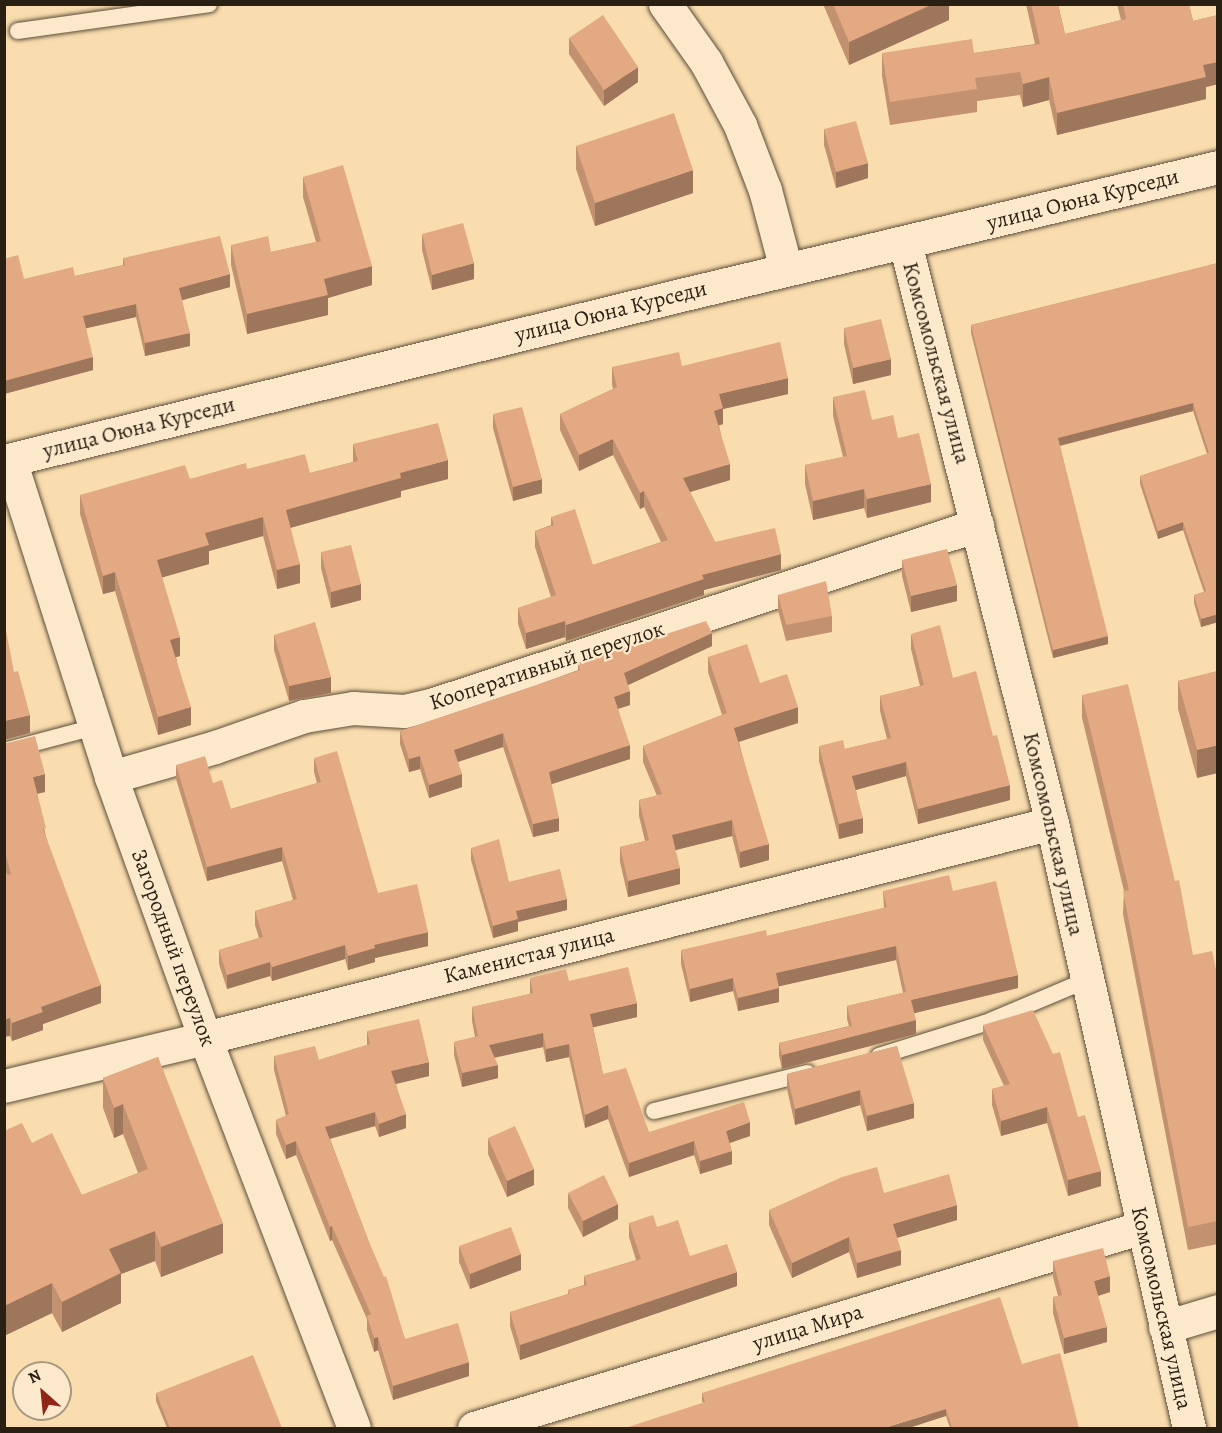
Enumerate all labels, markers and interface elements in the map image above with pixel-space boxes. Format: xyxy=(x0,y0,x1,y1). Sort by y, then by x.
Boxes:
street label: улица Оюна Курседи xyxy=(984,163,1182,237)
street label: Комсомольская улица xyxy=(896,259,976,467)
street label: улица Оюна Курседи xyxy=(512,275,710,349)
street label: улица Оюна Курседи xyxy=(40,391,238,465)
street label: Кооперативный переулок xyxy=(426,616,668,716)
street label: Комсомольская улица xyxy=(1017,730,1089,938)
street label: Загородный переулок xyxy=(125,846,221,1050)
street label: Каменистая улица xyxy=(441,922,617,990)
street label: Комсомольская улица xyxy=(1125,1204,1197,1412)
street label: улица Мира xyxy=(750,1299,866,1357)
north arrow xyxy=(12,1361,72,1421)
text: N xyxy=(25,1364,45,1389)

